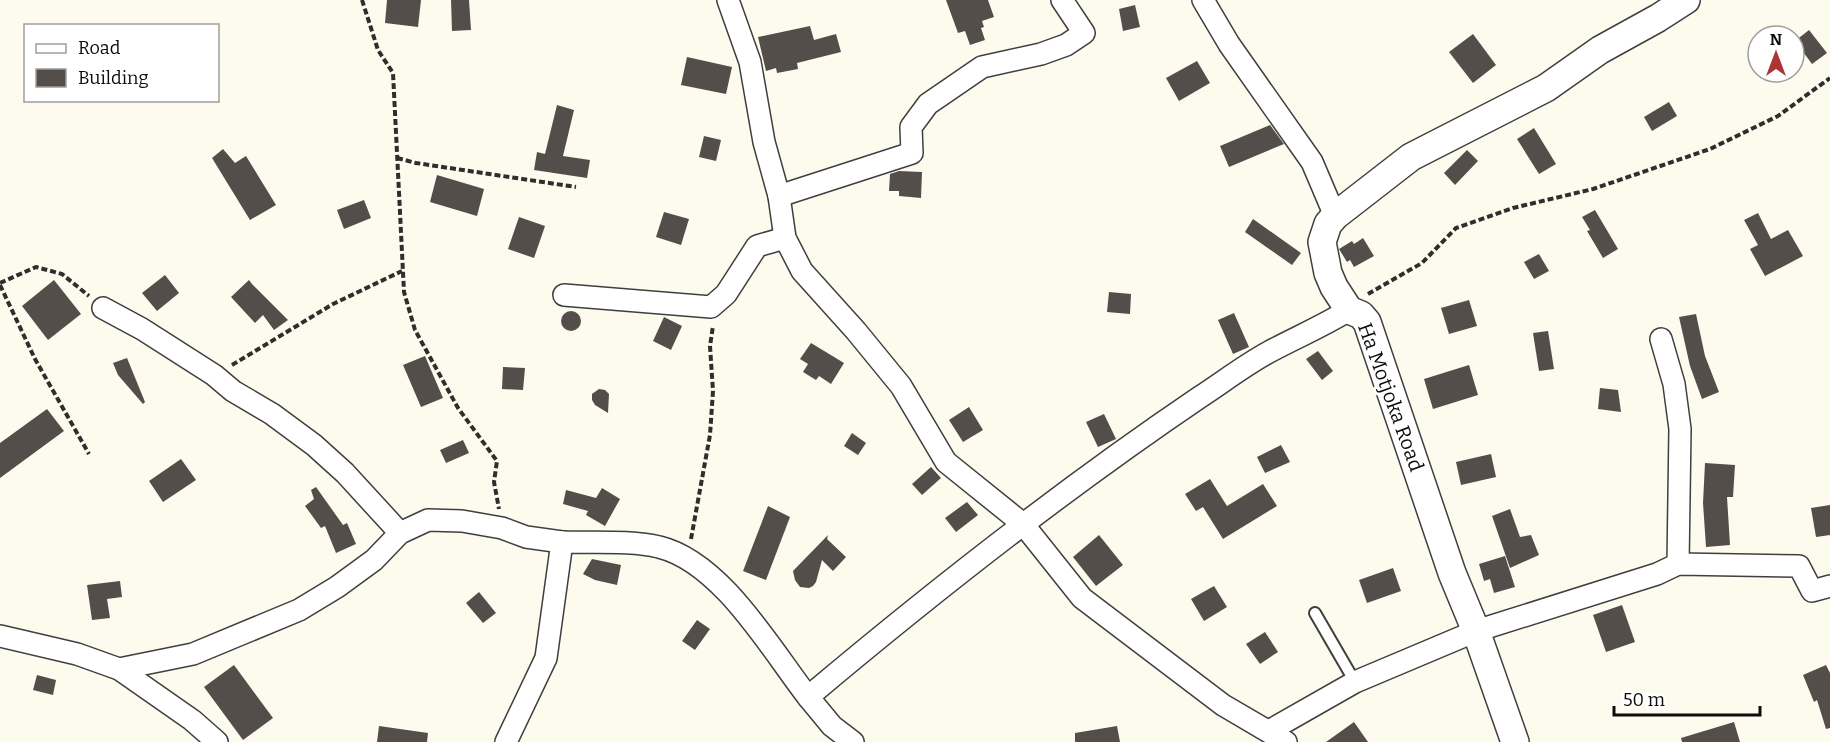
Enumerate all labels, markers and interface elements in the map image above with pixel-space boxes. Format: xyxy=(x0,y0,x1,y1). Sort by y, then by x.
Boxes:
legend xyxy=(24,24,219,102)
north arrow xyxy=(1746,24,1806,84)
text: N xyxy=(1770,30,1782,49)
text: Road xyxy=(78,37,121,59)
text: Building xyxy=(78,67,149,89)
street label: Ha Motjoka Road xyxy=(1352,319,1429,475)
scale bar xyxy=(1614,679,1760,717)
text: 50 m xyxy=(1623,689,1665,711)

